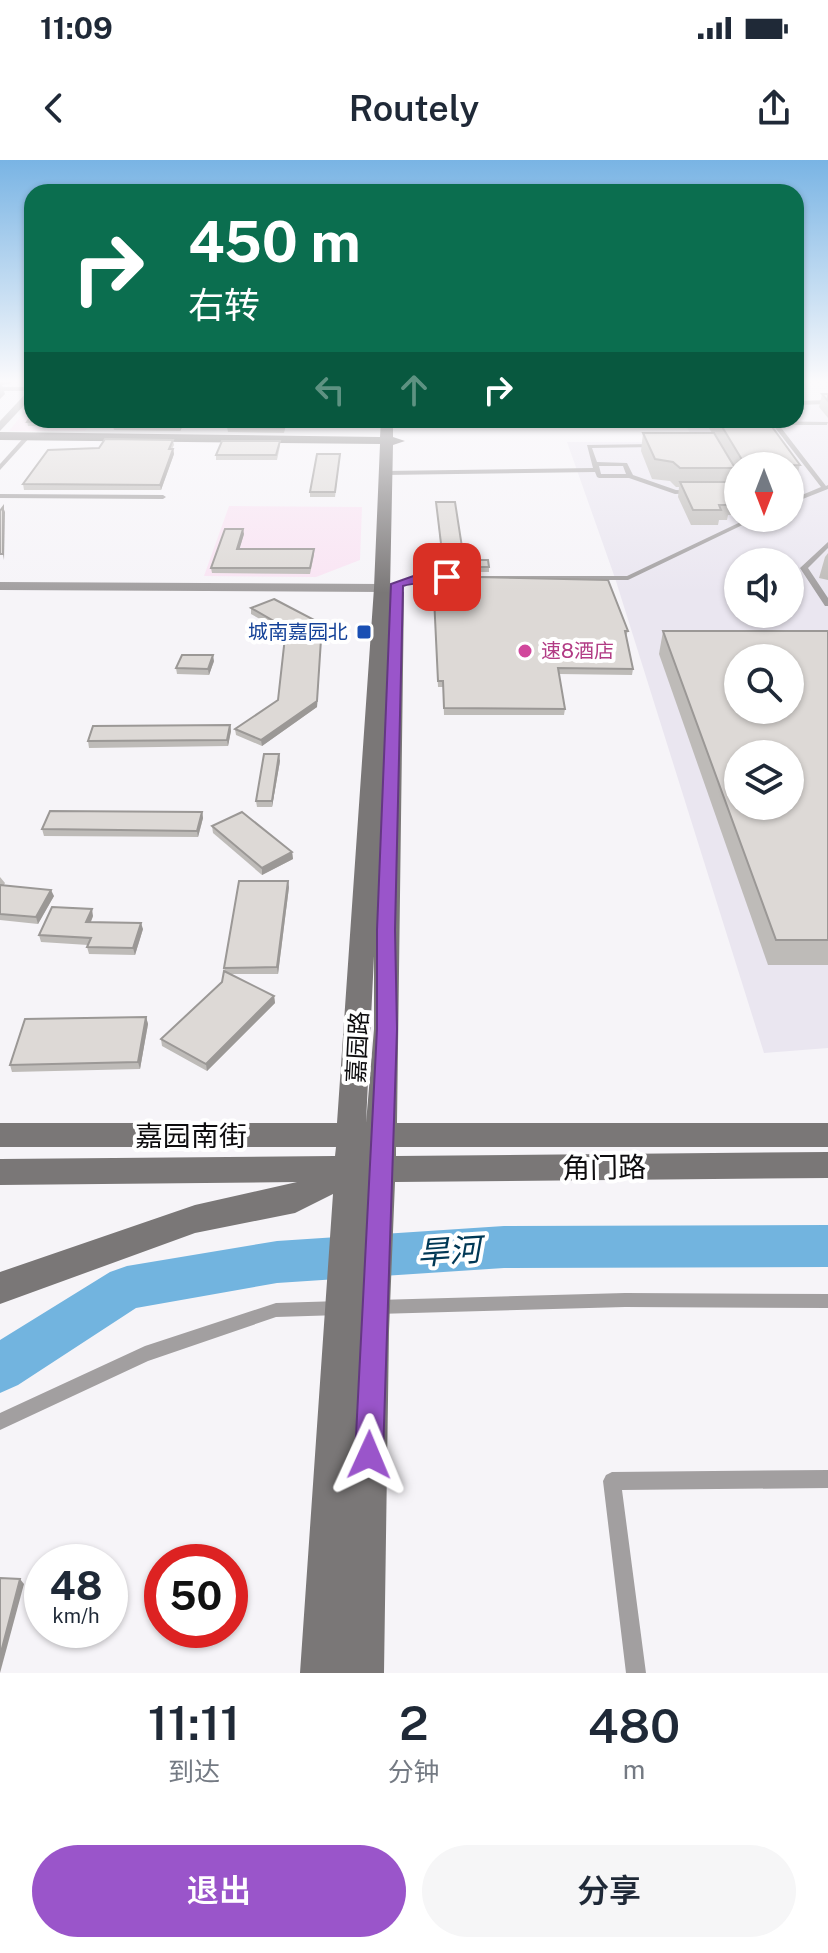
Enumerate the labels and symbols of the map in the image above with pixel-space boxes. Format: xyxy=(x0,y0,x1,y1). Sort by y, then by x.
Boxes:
north arrow xyxy=(724,452,804,532)
pin xyxy=(413,543,481,611)
place label: 城南嘉园北 xyxy=(248,620,348,644)
marker: 城南嘉园北 xyxy=(355,623,373,641)
place label: 速8酒店 xyxy=(541,639,614,663)
marker: 速8酒店 xyxy=(516,642,534,660)
street label: 嘉园路 xyxy=(341,1010,373,1084)
street label: 嘉园南街 xyxy=(135,1119,247,1152)
street label: 角门路 xyxy=(562,1150,646,1184)
water label: 旱河 xyxy=(416,1230,488,1272)
position arrow xyxy=(327,1413,411,1497)
speed limit sign: 50 xyxy=(144,1544,248,1648)

